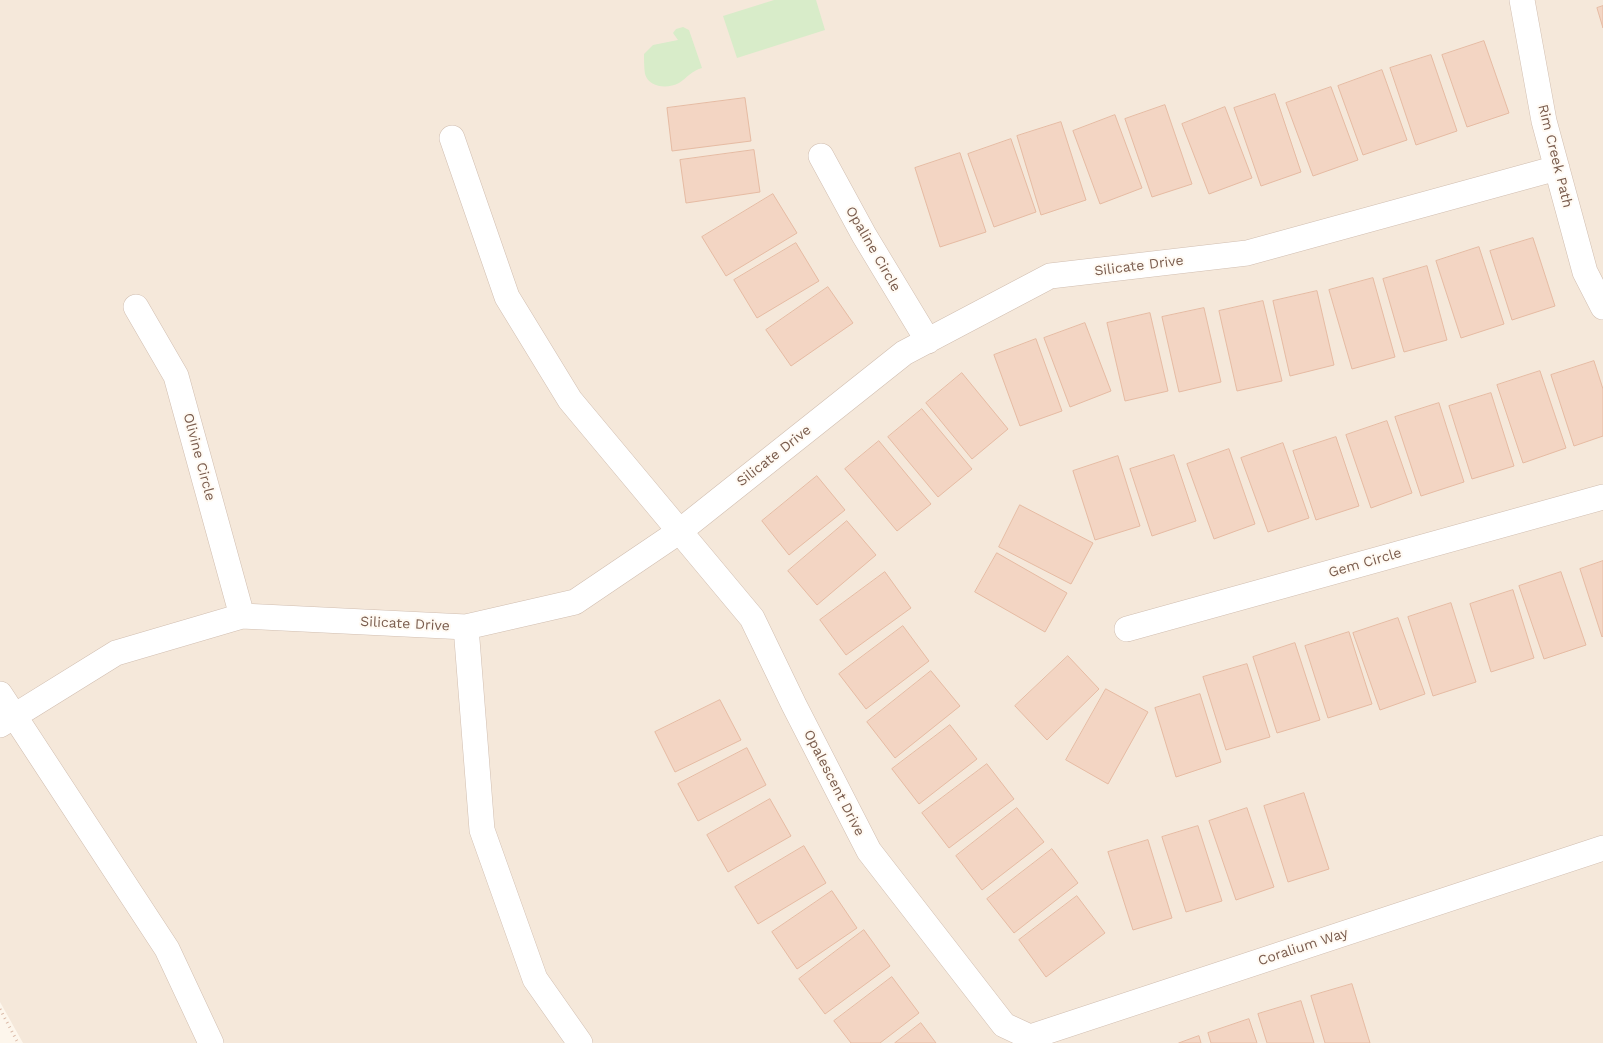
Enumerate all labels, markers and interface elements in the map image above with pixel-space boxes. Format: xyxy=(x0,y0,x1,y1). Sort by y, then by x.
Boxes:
street label: Rim Creek Path xyxy=(1534,103,1576,209)
street label: Opaline Circle xyxy=(842,203,904,295)
street label: Silicate Drive xyxy=(1093,252,1185,280)
street label: Olivine Circle xyxy=(179,411,219,503)
street label: Silicate Drive xyxy=(734,422,814,490)
street label: Gem Circle xyxy=(1326,545,1404,581)
street label: Silicate Drive xyxy=(360,613,450,635)
street label: Opalescent Drive xyxy=(800,727,868,839)
street label: Coralium Way xyxy=(1256,925,1350,969)

